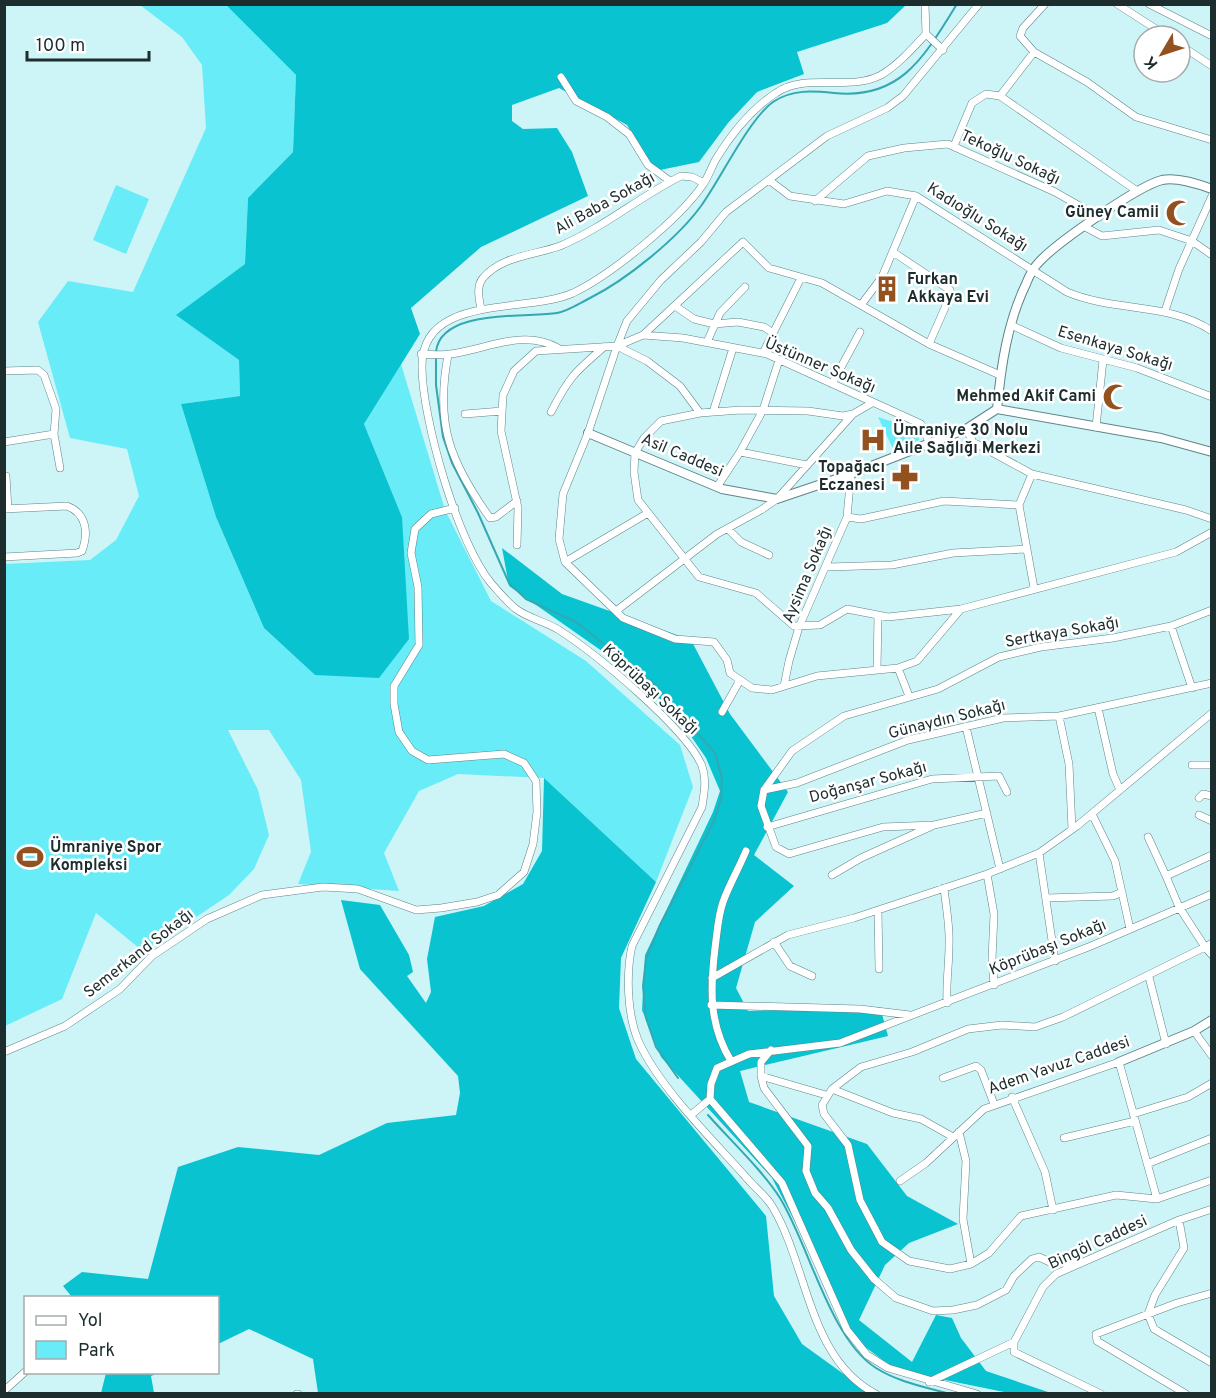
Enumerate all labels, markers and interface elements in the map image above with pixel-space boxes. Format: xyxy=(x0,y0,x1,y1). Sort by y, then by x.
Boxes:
scale bar xyxy=(27,24,148,62)
north arrow xyxy=(1132,24,1192,84)
text: 100 m xyxy=(36,35,85,58)
text: K xyxy=(1141,51,1163,73)
street label: Tekoğlu Sokağı xyxy=(957,126,1063,190)
street label: Ali Baba Sokağı xyxy=(551,168,659,240)
street label: Kadıoğlu Sokağı xyxy=(923,179,1031,257)
mosque icon: Güney Camii xyxy=(1164,198,1194,228)
place label: Güney Camii xyxy=(1065,203,1159,223)
place label: Furkan Akkaya Evi xyxy=(907,270,989,308)
building icon: Furkan Akkaya Evi xyxy=(872,274,902,304)
street label: Esenkaya Sokağı xyxy=(1055,322,1175,376)
street label: Üstünner Sokağı xyxy=(761,332,879,398)
mosque icon: Mehmed Akif Cami xyxy=(1101,382,1131,412)
place label: Mehmed Akif Cami xyxy=(956,387,1096,407)
place label: Ümraniye 30 Nolu Aile Sağlığı Merkezi xyxy=(893,419,1041,459)
hospital icon: Ümraniye 30 Nolu Aile Sağlığı Merkezi xyxy=(858,425,888,455)
street label: Asil Caddesi xyxy=(638,430,726,482)
place label: Topağacı Eczanesi xyxy=(818,458,885,496)
pharmacy icon: Topağacı Eczanesi xyxy=(890,462,920,492)
street label: Aysima Sokağı xyxy=(779,523,837,627)
street label: Sertkaya Sokağı xyxy=(1004,613,1120,653)
street label: Köprübaşı Sokağı xyxy=(598,640,702,740)
street label: Günaydın Sokağı xyxy=(886,696,1008,744)
street label: Doğanşar Sokağı xyxy=(807,758,929,808)
place label: Ümraniye Spor Kompleksi xyxy=(50,836,162,876)
sports icon: Ümraniye Spor Kompleksi xyxy=(15,842,45,872)
street label: Semerkand Sokağı xyxy=(80,905,198,1003)
street label: Köprübaşı Sokağı xyxy=(987,915,1109,981)
street label: Adem Yavuz Caddesi xyxy=(985,1032,1133,1100)
street label: Bingöl Caddesi xyxy=(1045,1211,1151,1275)
legend xyxy=(24,1296,219,1374)
text: Yol xyxy=(78,1310,103,1333)
text: Park xyxy=(78,1340,115,1363)

